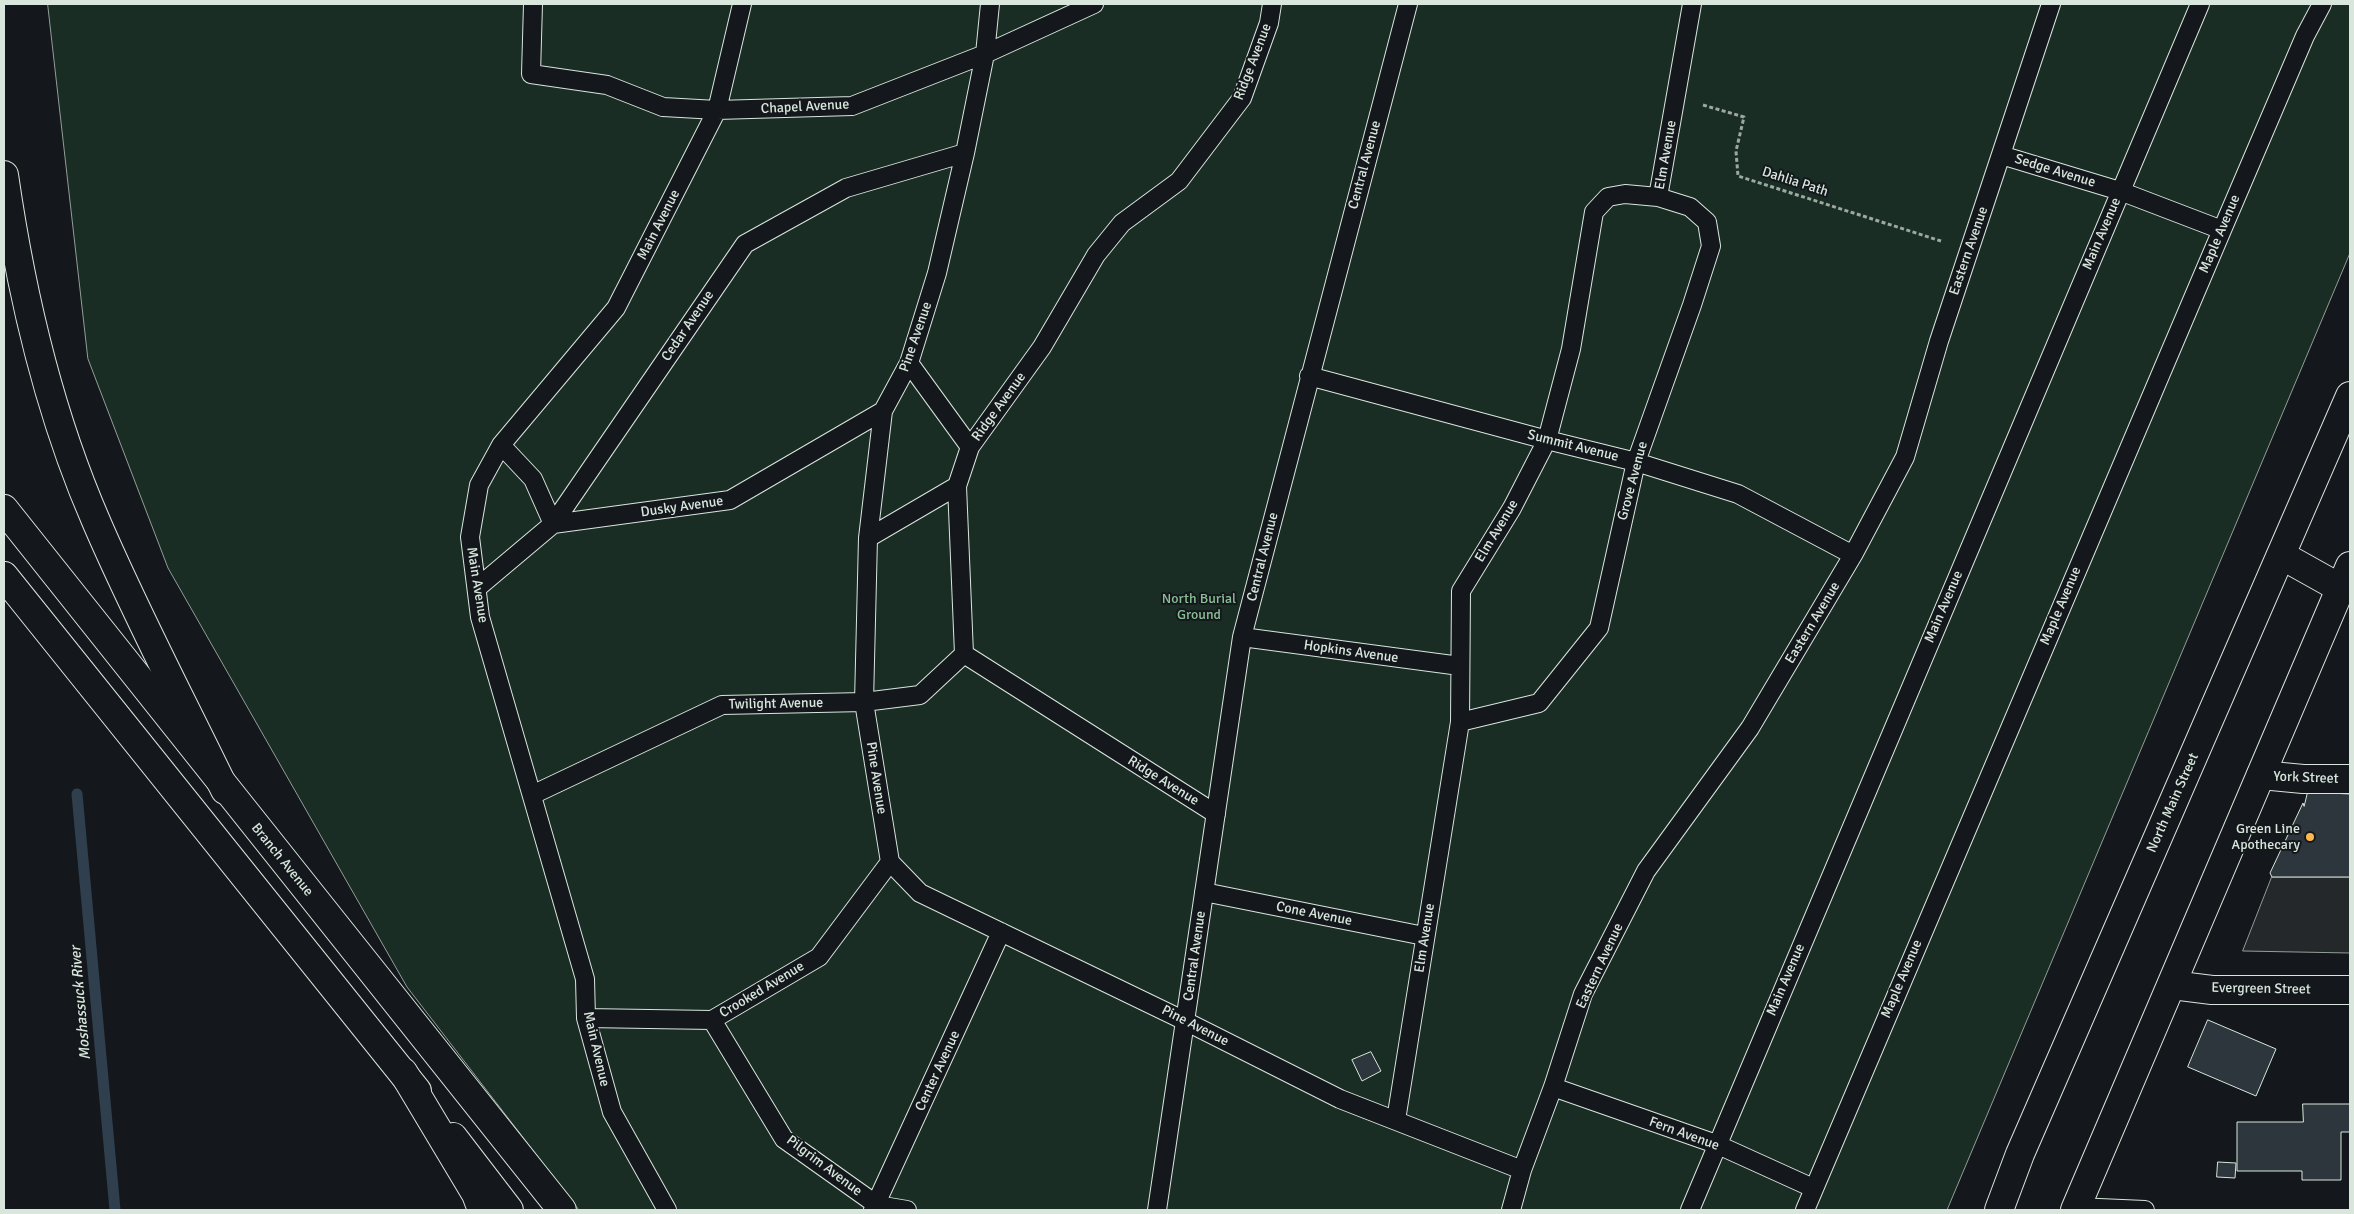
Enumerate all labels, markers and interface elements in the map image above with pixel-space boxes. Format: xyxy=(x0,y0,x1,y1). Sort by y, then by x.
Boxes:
street label: Ridge Avenue xyxy=(1231,21,1275,103)
street label: Chapel Avenue xyxy=(760,96,850,118)
street label: Central Avenue xyxy=(1345,119,1385,211)
street label: Elm Avenue xyxy=(1652,119,1680,191)
street label: Sedge Avenue xyxy=(2013,151,2097,191)
street label: Dahlia Path xyxy=(1760,163,1830,201)
street label: Main Avenue xyxy=(634,187,684,263)
street label: Maple Avenue xyxy=(2196,192,2244,276)
street label: Main Avenue xyxy=(2079,195,2125,273)
street label: Eastern Avenue xyxy=(1946,205,1992,297)
street label: Cedar Avenue xyxy=(658,287,718,365)
street label: Pine Avenue xyxy=(896,300,936,374)
street label: Ridge Avenue xyxy=(968,369,1030,445)
street label: Summit Avenue xyxy=(1526,427,1620,465)
street label: Grove Avenue xyxy=(1614,440,1652,522)
street label: Dusky Avenue xyxy=(640,493,724,521)
street label: Elm Avenue xyxy=(1472,497,1522,565)
street label: Central Avenue xyxy=(1244,511,1282,603)
street label: Main Avenue xyxy=(463,546,491,624)
street label: Maple Avenue xyxy=(2037,564,2085,648)
street label: Main Avenue xyxy=(1921,568,1967,646)
street label: Eastern Avenue xyxy=(1782,579,1844,667)
park label: North Burial Ground xyxy=(1162,591,1236,624)
street label: Hopkins Avenue xyxy=(1303,637,1399,667)
street label: Twilight Avenue xyxy=(729,695,823,713)
street label: Pine Avenue xyxy=(862,741,890,815)
street label: North Main Street xyxy=(2144,751,2202,855)
street label: Ridge Avenue xyxy=(1124,752,1202,810)
street label: York Street xyxy=(2273,768,2339,788)
street label: Branch Avenue xyxy=(247,820,317,900)
place label: Green Line Apothecary xyxy=(2232,821,2300,854)
marker: Green Line Apothecary xyxy=(2304,831,2316,843)
street label: Cone Avenue xyxy=(1275,898,1353,930)
street label: Elm Avenue xyxy=(1411,902,1439,974)
street label: Central Avenue xyxy=(1180,910,1210,1002)
street label: Eastern Avenue xyxy=(1573,921,1627,1011)
street label: Maple Avenue xyxy=(1878,937,1926,1021)
street label: Main Avenue xyxy=(1763,941,1809,1019)
water label: Moshassuck River xyxy=(67,945,95,1061)
street label: Crooked Avenue xyxy=(717,958,807,1022)
street label: Evergreen Street xyxy=(2211,980,2311,998)
street label: Pine Avenue xyxy=(1159,1002,1231,1050)
street label: Main Avenue xyxy=(579,1010,613,1088)
street label: Center Avenue xyxy=(912,1028,964,1114)
street label: Fern Avenue xyxy=(1647,1114,1721,1154)
street label: Pilgrim Avenue xyxy=(783,1132,865,1200)

